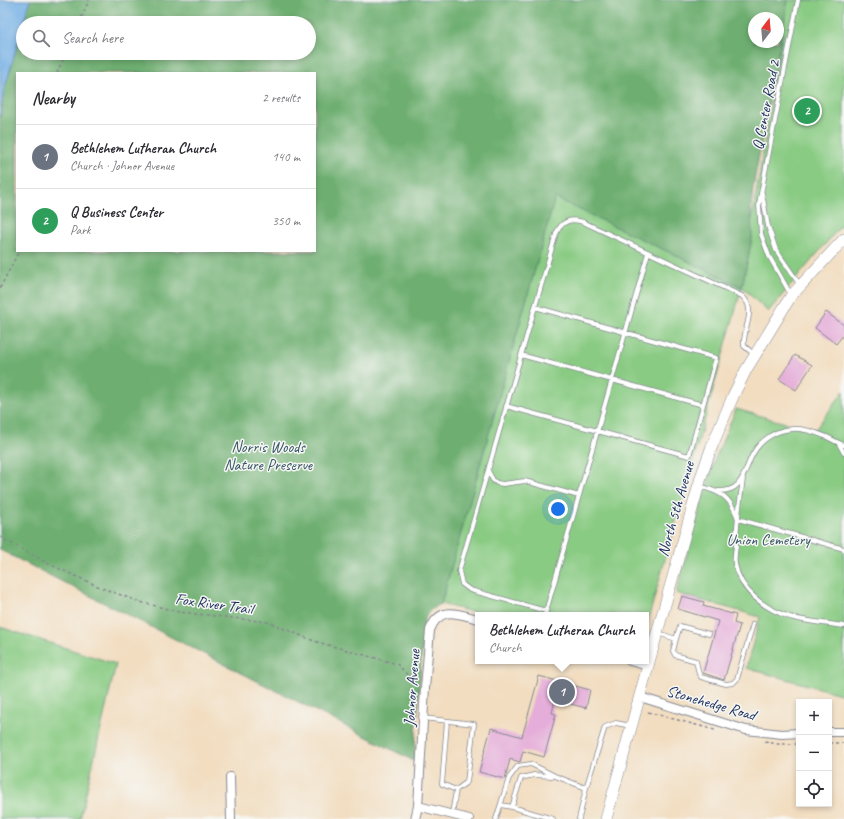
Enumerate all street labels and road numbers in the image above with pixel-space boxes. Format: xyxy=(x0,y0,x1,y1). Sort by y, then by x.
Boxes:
street label: Q Center Road 2 xyxy=(748,57,785,151)
street label: North 5th Avenue xyxy=(653,457,700,559)
street label: Fox River Trail xyxy=(174,589,257,620)
street label: Johnor Avenue xyxy=(399,647,425,728)
street label: Stonehedge Road xyxy=(664,681,761,726)

